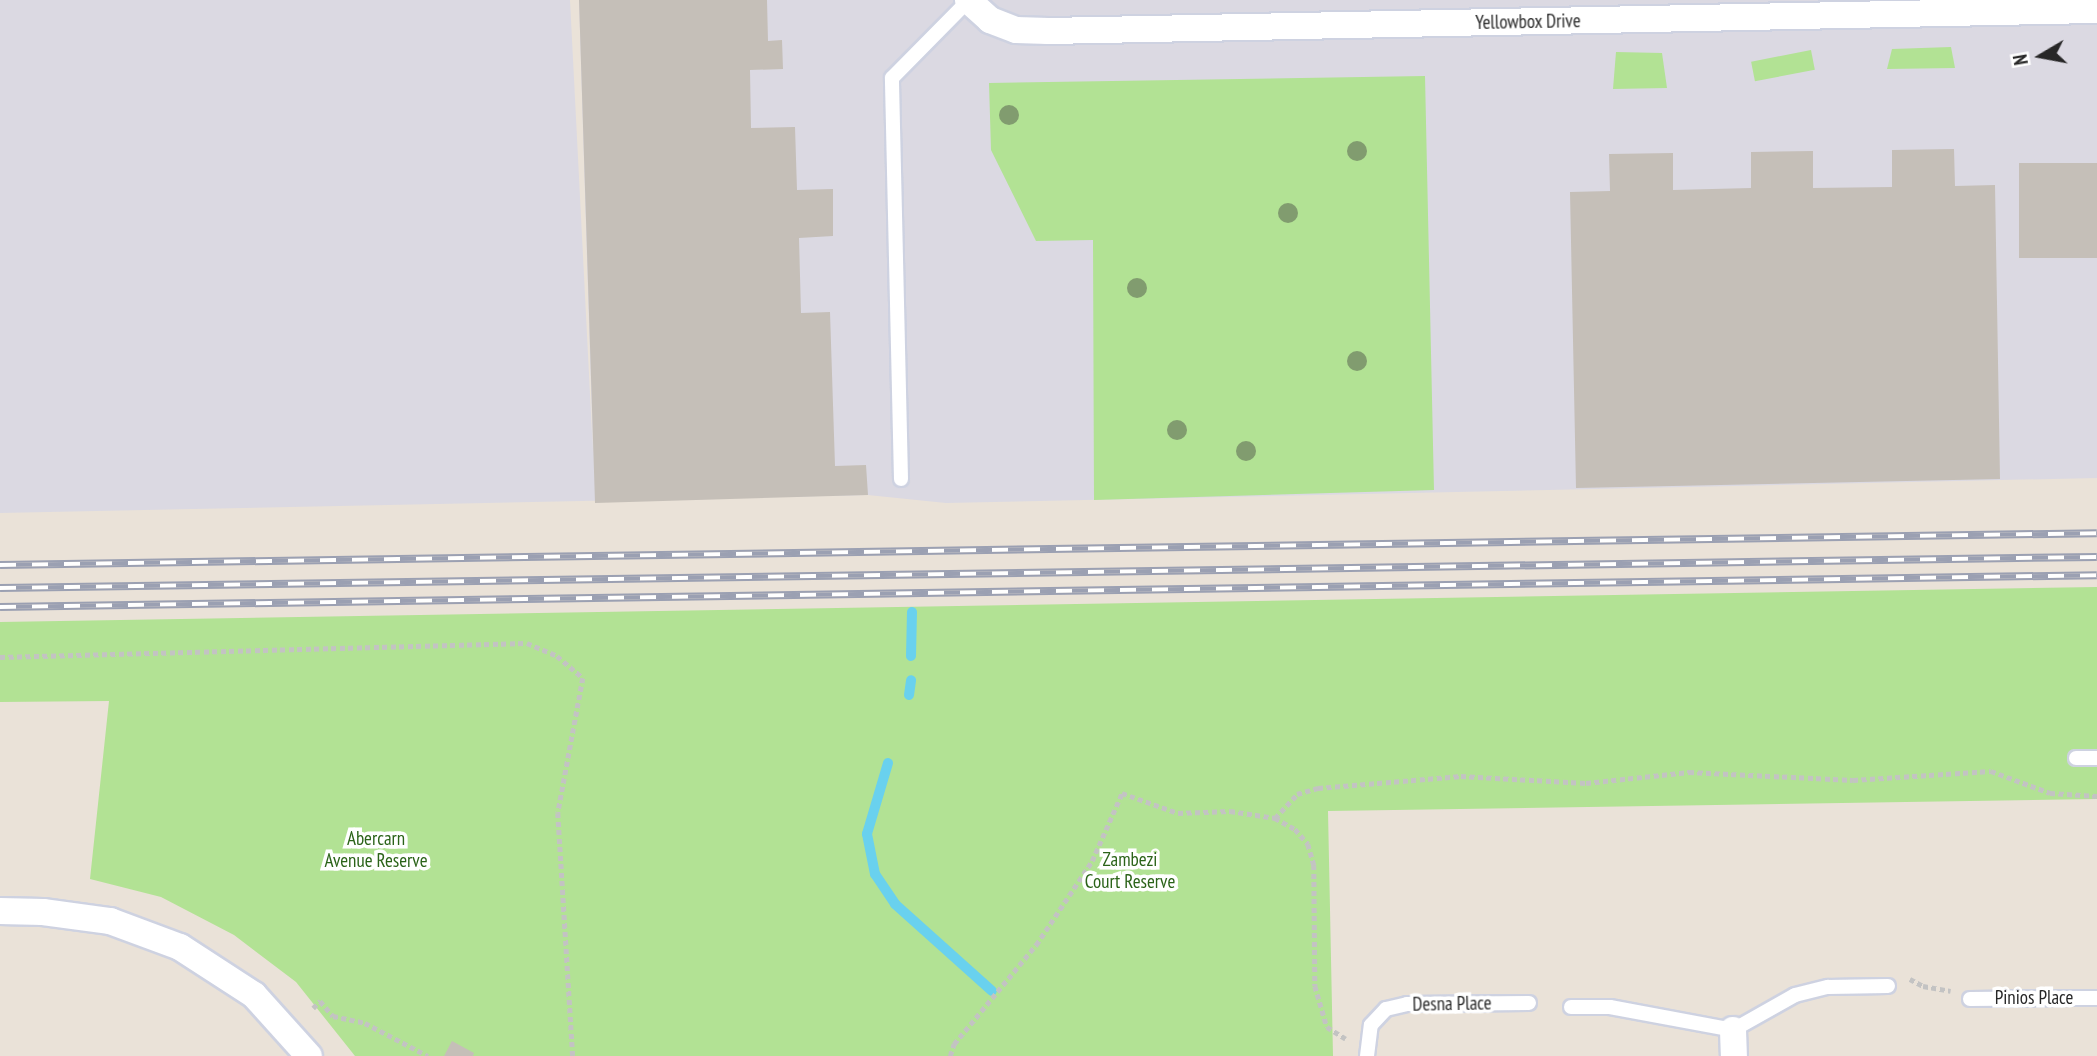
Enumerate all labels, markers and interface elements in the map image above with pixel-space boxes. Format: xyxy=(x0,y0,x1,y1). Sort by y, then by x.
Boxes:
street label: Yellowbox Drive xyxy=(1475,10,1581,34)
north arrow xyxy=(2006,21,2076,91)
text: N xyxy=(2008,53,2033,67)
park label: Abercarn Avenue Reserve xyxy=(325,828,427,872)
park label: Zambezi Court Reserve xyxy=(1085,849,1175,893)
street label: Pinios Place xyxy=(1995,987,2073,1009)
street label: Desna Place xyxy=(1412,992,1492,1016)

